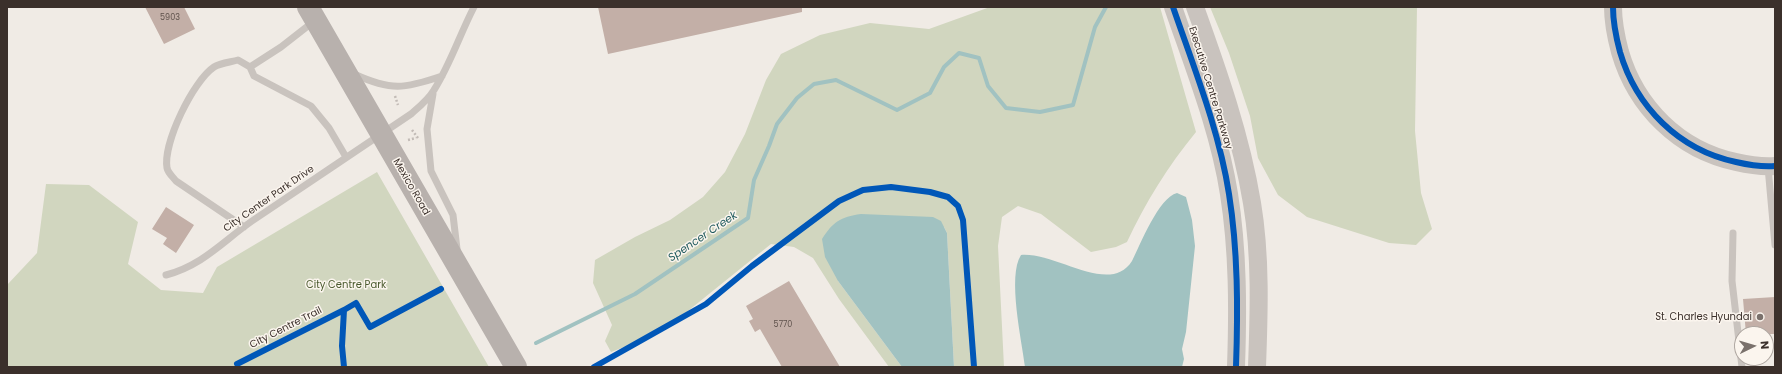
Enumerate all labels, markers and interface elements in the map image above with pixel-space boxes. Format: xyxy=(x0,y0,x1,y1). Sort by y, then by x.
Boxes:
house number: 5903 xyxy=(160,13,180,23)
street label: Executive Centre Parkway xyxy=(1186,25,1234,151)
street label: Mexico Road xyxy=(390,157,432,217)
street label: City Center Park Drive xyxy=(221,163,317,235)
water label: Spencer Creek xyxy=(666,209,740,265)
park label: City Centre Park xyxy=(306,279,386,291)
street label: City Centre Trail xyxy=(248,305,324,351)
place label: St. Charles Hyundai xyxy=(1655,311,1752,323)
marker: St. Charles Hyundai xyxy=(1755,312,1765,322)
house number: 5770 xyxy=(774,320,792,330)
north arrow xyxy=(1734,326,1774,366)
text: N xyxy=(1757,340,1773,350)

